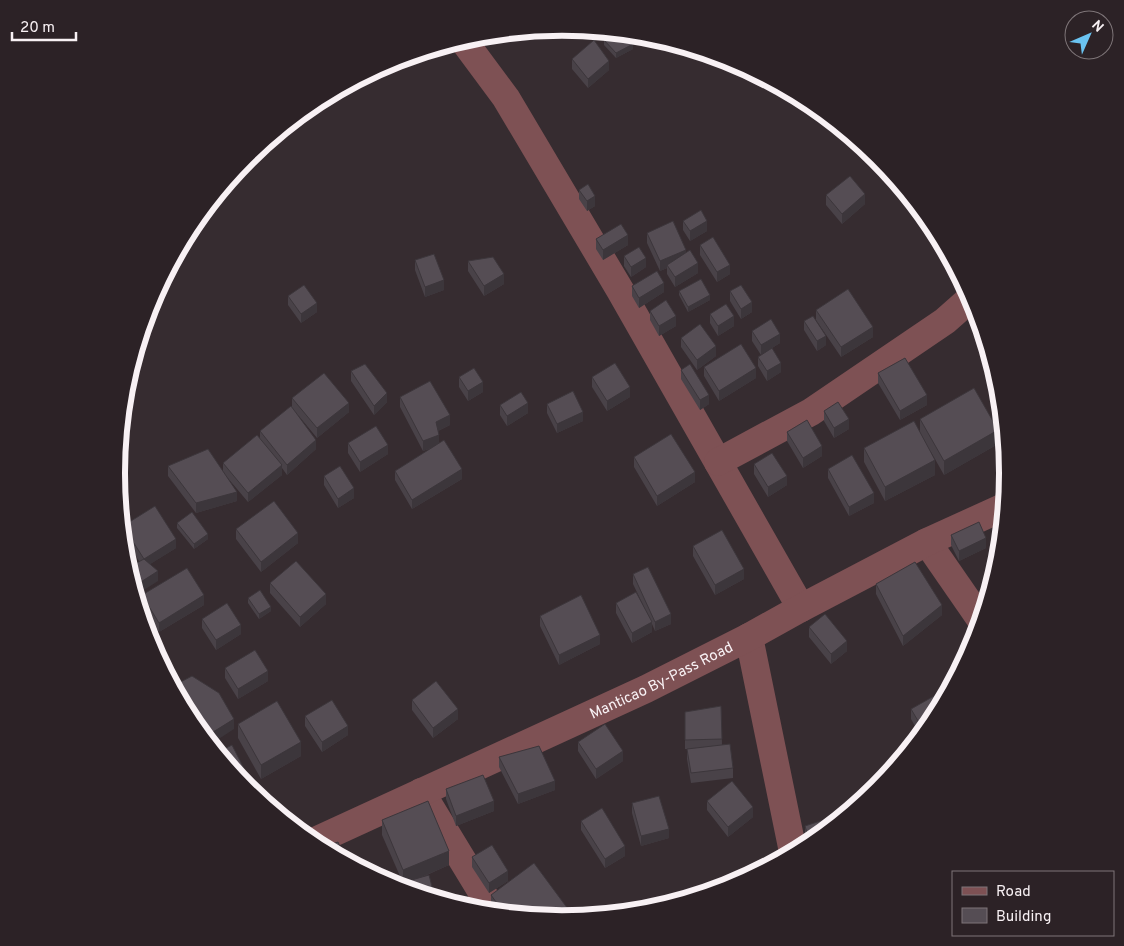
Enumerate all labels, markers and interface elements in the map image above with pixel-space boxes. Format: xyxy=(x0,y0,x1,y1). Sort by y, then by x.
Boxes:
scale bar xyxy=(12,10,76,42)
north arrow xyxy=(1064,10,1114,60)
text: N xyxy=(1088,17,1107,36)
text: 20 m xyxy=(20,19,55,38)
street label: Manticao By-Pass Road xyxy=(587,639,737,724)
legend xyxy=(952,871,1114,936)
text: Road xyxy=(996,883,1031,902)
text: Building xyxy=(996,908,1051,927)

